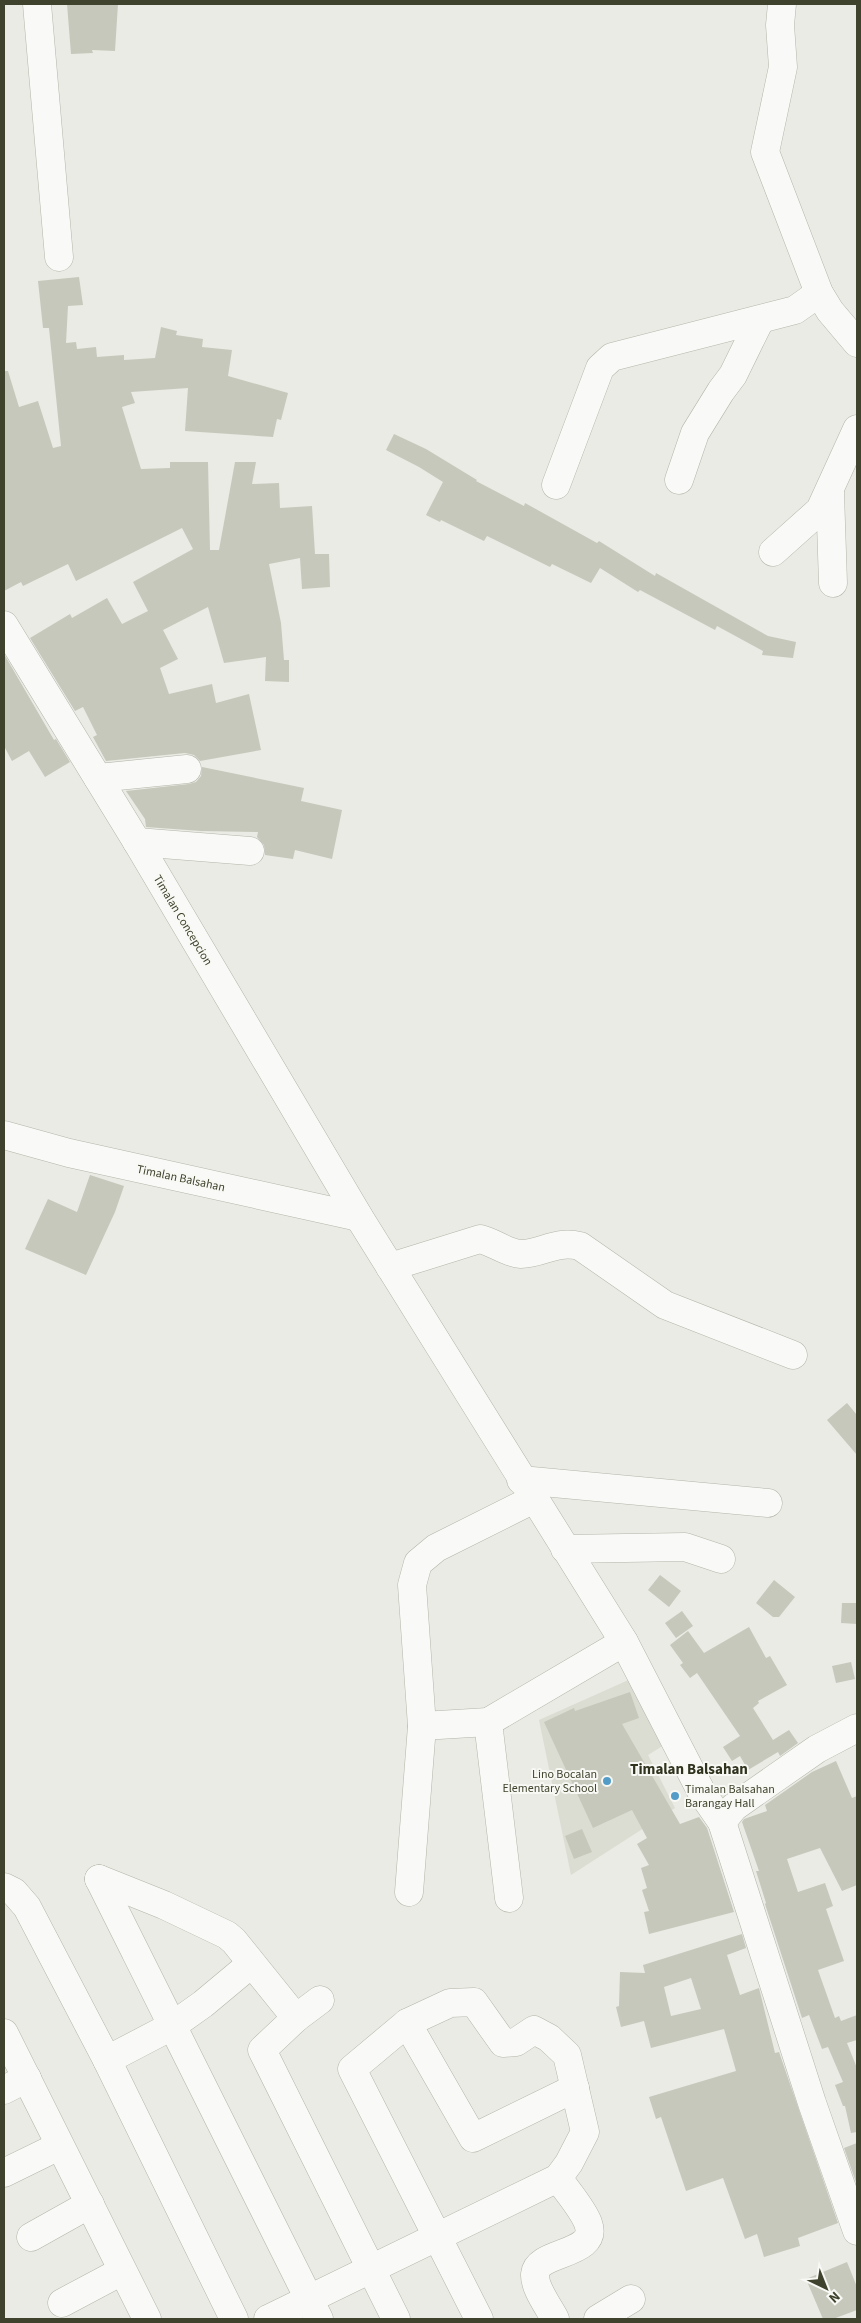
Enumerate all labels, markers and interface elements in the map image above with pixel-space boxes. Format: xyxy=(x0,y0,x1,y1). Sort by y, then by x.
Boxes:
street label: Timalan Concepcion xyxy=(149,872,216,969)
street label: Timalan Balsahan xyxy=(135,1161,227,1196)
district label: Timalan Balsahan xyxy=(630,1759,748,1780)
place label: Lino Bocalan Elementary School xyxy=(502,1766,597,1797)
marker: Lino Bocalan Elementary School xyxy=(601,1775,613,1787)
place label: Timalan Balsahan Barangay Hall xyxy=(685,1781,775,1812)
marker: Timalan Balsahan Barangay Hall xyxy=(669,1790,681,1802)
north arrow xyxy=(801,2263,851,2313)
text: N xyxy=(824,2286,844,2307)

